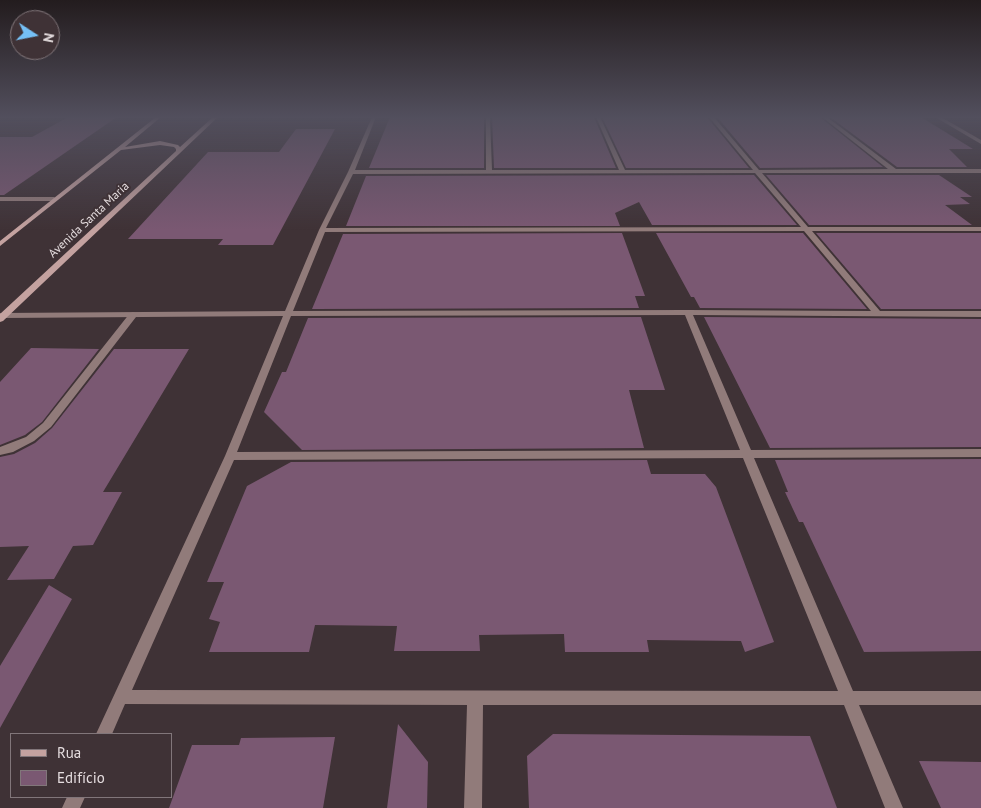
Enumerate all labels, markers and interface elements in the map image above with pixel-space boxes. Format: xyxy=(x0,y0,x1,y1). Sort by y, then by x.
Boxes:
north arrow xyxy=(10,10,60,60)
text: N xyxy=(39,31,58,44)
street label: Avenida Santa Maria xyxy=(46,179,132,261)
legend xyxy=(10,733,172,798)
text: Rua xyxy=(57,743,81,762)
text: Edifício xyxy=(57,768,105,787)

